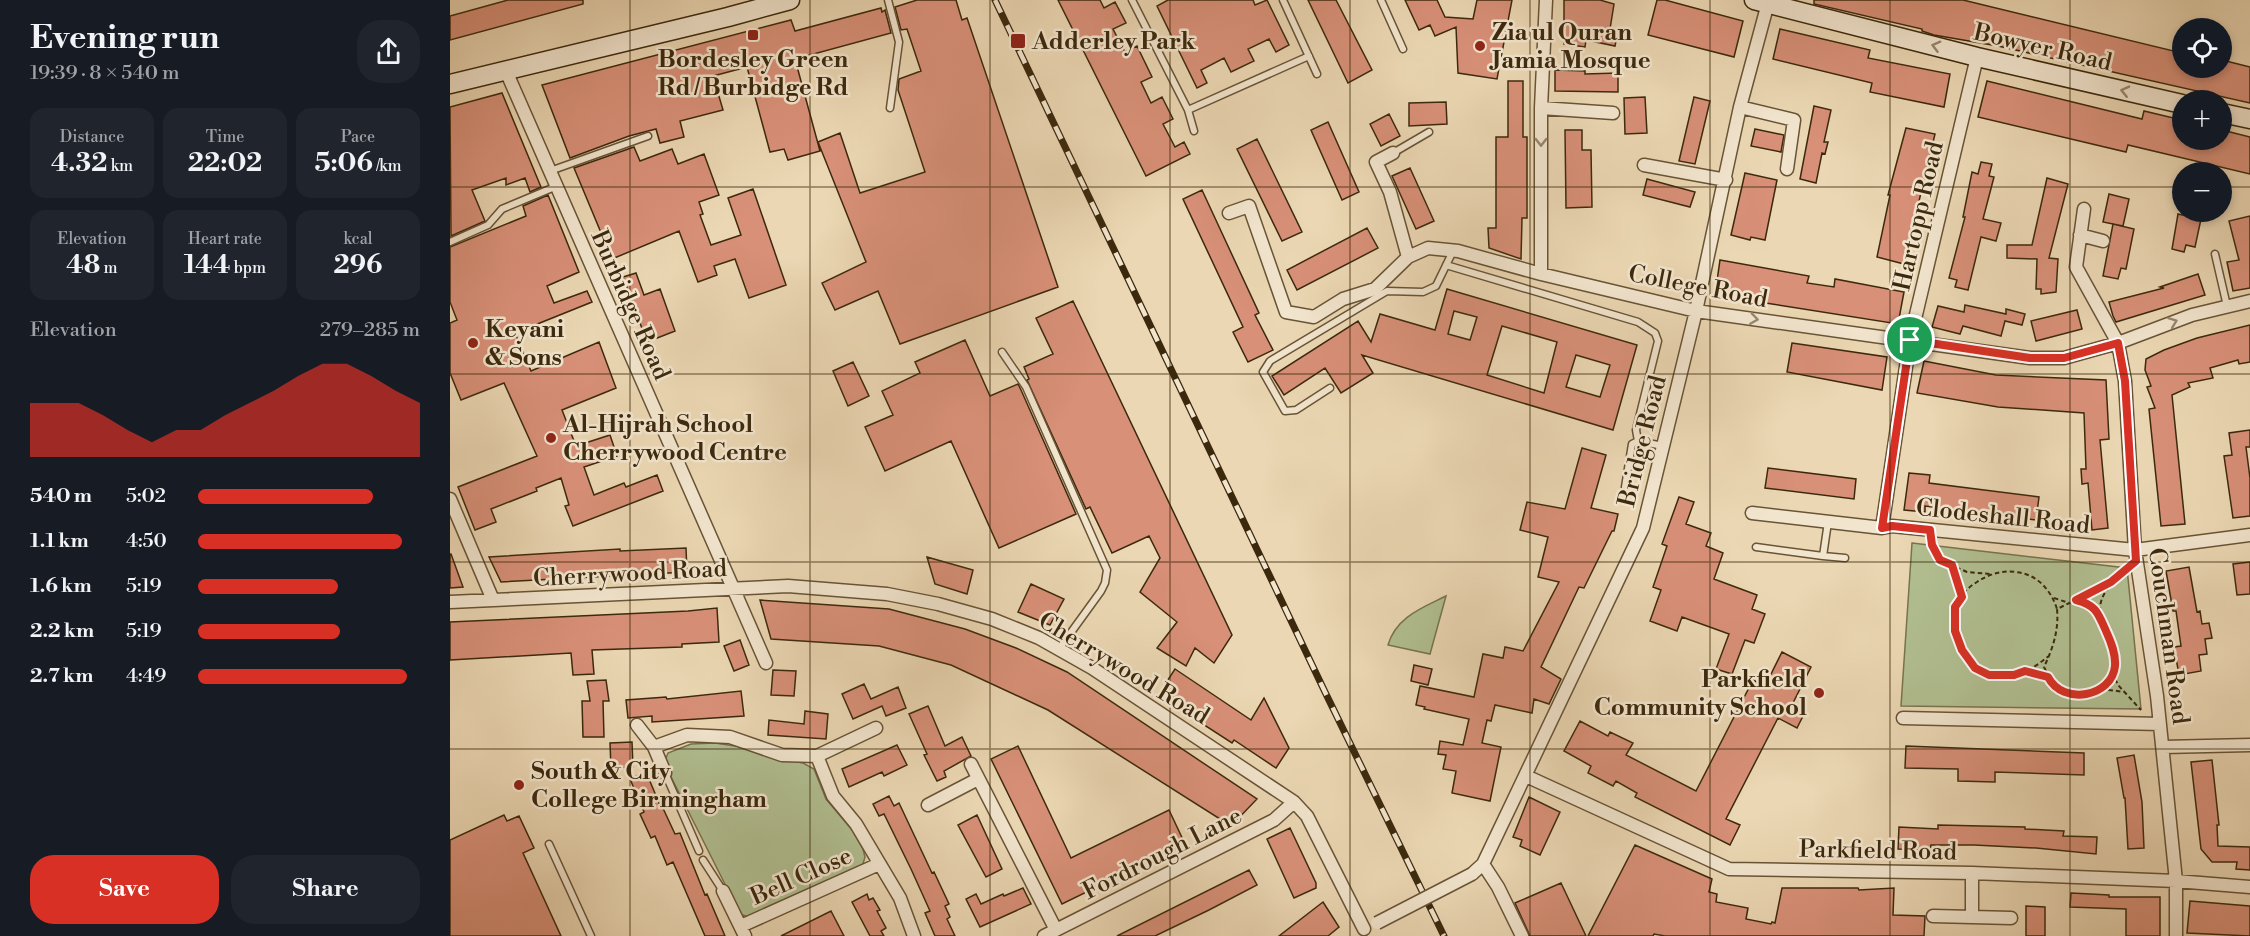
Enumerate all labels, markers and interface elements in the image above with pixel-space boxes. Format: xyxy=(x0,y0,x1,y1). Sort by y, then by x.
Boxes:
street label: Bowyer Road xyxy=(1970,17,2115,79)
text: Evening run xyxy=(30,18,219,59)
place label: Zia ul Quran Jamia Mosque xyxy=(1489,18,1651,76)
map controls xyxy=(2172,18,2232,222)
button: locate xyxy=(2172,18,2232,78)
button: share xyxy=(357,20,420,83)
place label: Adderley Park xyxy=(1031,27,1197,57)
marker: Bordesley Green Rd / Burbidge Rd xyxy=(746,28,760,42)
marker: Adderley Park xyxy=(1009,32,1027,50)
marker: Zia ul Quran Jamia Mosque xyxy=(1473,39,1487,53)
one-way arrow xyxy=(1931,41,1941,54)
place label: Bordesley Green Rd / Burbidge Rd xyxy=(658,45,849,103)
text: 19:39 · 8 × 540 m xyxy=(30,61,180,86)
one-way arrow xyxy=(2121,85,2131,98)
button: + xyxy=(2172,90,2232,150)
text: Distance xyxy=(60,127,124,147)
text: Time xyxy=(206,127,244,147)
text: Pace xyxy=(341,127,375,147)
one-way arrow xyxy=(1535,138,1547,147)
street label: Hartopp Road xyxy=(1887,138,1951,294)
text: 4.32 xyxy=(51,147,107,179)
text: 22:02 xyxy=(188,147,262,179)
text: 5:06 xyxy=(314,147,373,179)
text: km xyxy=(107,156,133,176)
text: /km xyxy=(373,156,402,176)
button: − xyxy=(2172,162,2232,222)
street label: Burbidge Road xyxy=(583,225,677,385)
text: Elevation xyxy=(57,229,127,249)
text: Heart rate xyxy=(188,229,262,249)
text: kcal xyxy=(343,229,373,249)
text: 48 xyxy=(66,249,100,281)
text: 144 xyxy=(184,249,230,281)
text: 296 xyxy=(333,249,383,281)
text: m xyxy=(100,258,118,278)
text: bpm xyxy=(230,258,266,278)
street label: College Road xyxy=(1626,259,1770,315)
one-way arrow xyxy=(1750,312,1759,324)
pin xyxy=(1884,314,1935,365)
place label: Keyani & Sons xyxy=(485,315,565,373)
one-way arrow xyxy=(2167,317,2178,329)
text: Elevation xyxy=(30,318,117,343)
text: 279–285 m xyxy=(320,318,420,343)
icon: arrive xyxy=(1893,323,1926,356)
marker: Keyani & Sons xyxy=(466,336,480,350)
street label: Bridge Road xyxy=(1612,372,1674,511)
place label: Al-Hijrah School Cherrywood Centre xyxy=(562,410,787,468)
marker: Al-Hijrah School Cherrywood Centre xyxy=(544,431,558,445)
text: 540 m xyxy=(30,484,92,509)
text: 5:02 xyxy=(126,484,166,509)
street label: Clodeshall Road xyxy=(1915,493,2092,541)
text: 1.1 km xyxy=(30,529,89,554)
text: 4:50 xyxy=(126,529,167,554)
street label: Couchman Road xyxy=(2141,546,2195,727)
street label: Cherrywood Road xyxy=(532,554,728,594)
text: 1.6 km xyxy=(30,574,92,599)
text: 5:19 xyxy=(126,574,162,599)
street label: Cherrywood Road xyxy=(1033,606,1215,732)
text: 2.2 km xyxy=(30,619,94,644)
text: 5:19 xyxy=(126,619,162,644)
text: 2.7 km xyxy=(30,664,94,689)
text: 4:49 xyxy=(126,664,166,689)
place label: Parkfield Community School xyxy=(1594,665,1807,723)
marker: Parkfield Community School xyxy=(1812,686,1826,700)
place label: South & City College Birmingham xyxy=(531,757,767,815)
marker: South & City College Birmingham xyxy=(512,778,526,792)
street label: Fordrough Lane xyxy=(1078,801,1247,907)
street label: Parkfield Road xyxy=(1799,835,1958,867)
street label: Bell Close xyxy=(745,841,857,913)
button: Save xyxy=(30,855,219,924)
button: Share xyxy=(231,855,420,924)

